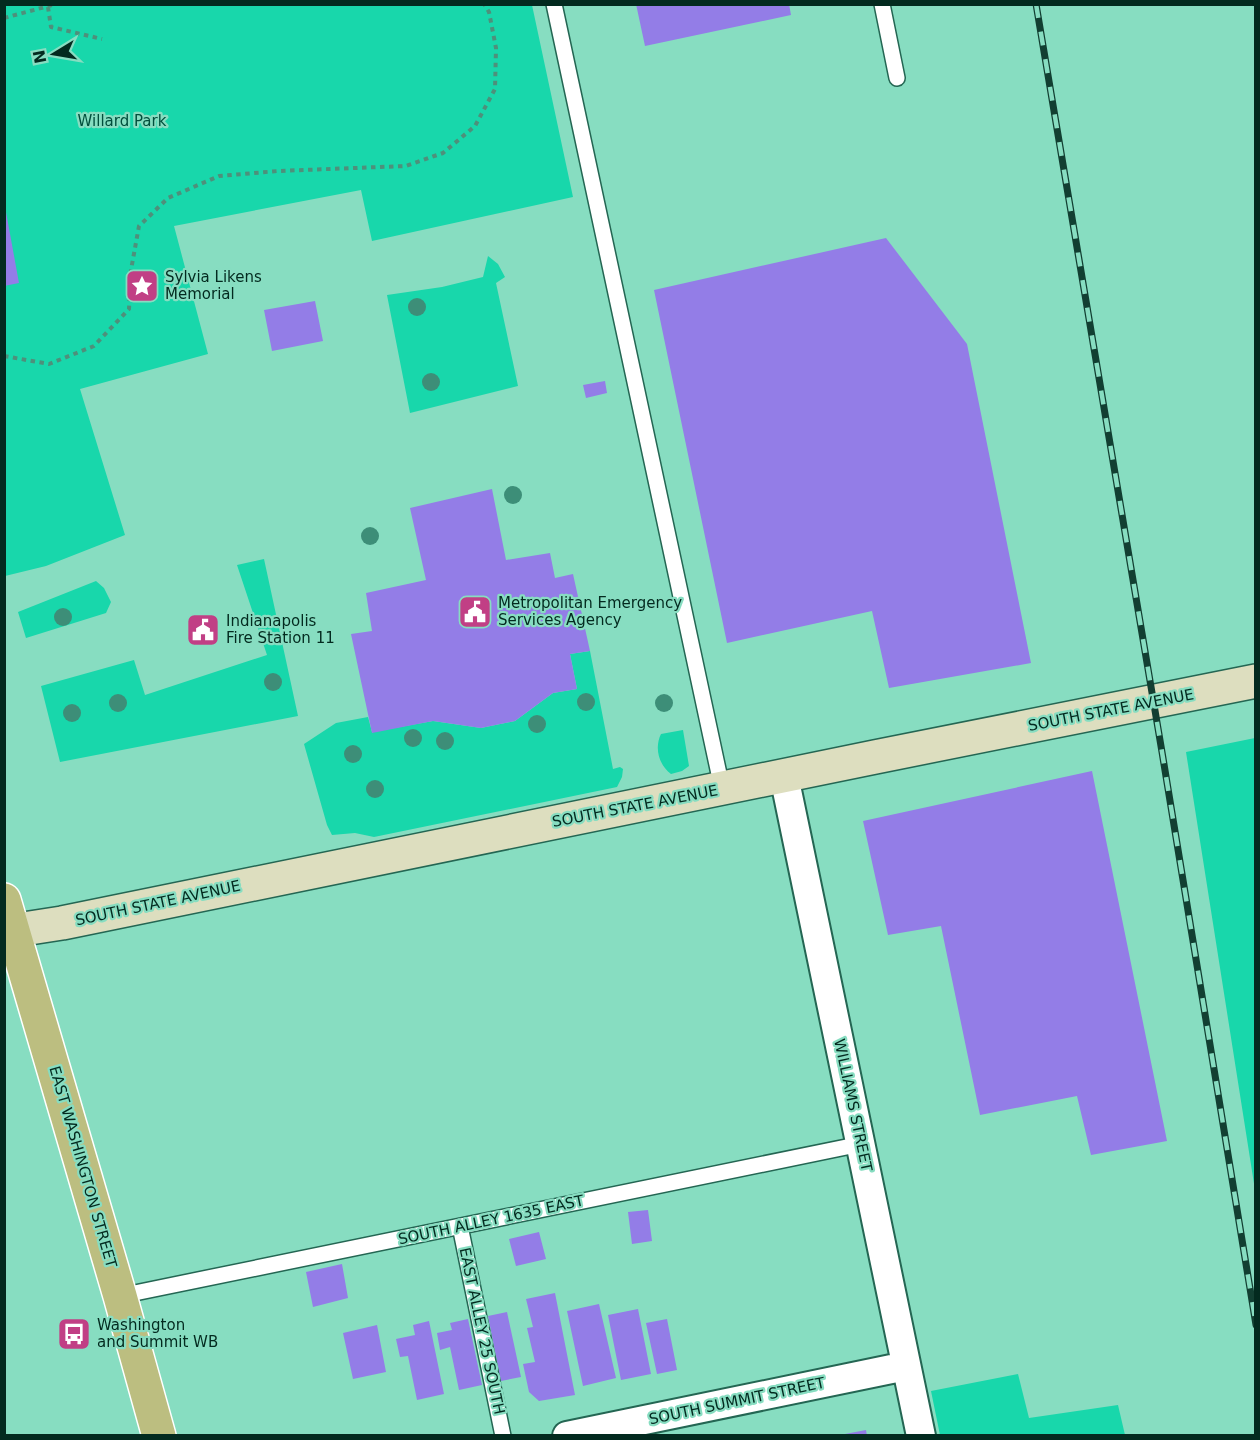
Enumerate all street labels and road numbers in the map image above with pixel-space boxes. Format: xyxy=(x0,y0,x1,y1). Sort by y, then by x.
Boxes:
street label: SOUTH STATE AVENUE xyxy=(1027,685,1195,735)
street label: SOUTH STATE AVENUE xyxy=(551,781,719,831)
street label: SOUTH STATE AVENUE xyxy=(74,877,242,929)
street label: WILLIAMS STREET xyxy=(830,1037,876,1174)
street label: EAST WASHINGTON STREET xyxy=(46,1064,121,1271)
street label: SOUTH ALLEY 1635 EAST xyxy=(397,1191,586,1248)
street label: EAST ALLEY 25 SOUTH xyxy=(456,1246,508,1416)
street label: SOUTH SUMMIT STREET xyxy=(647,1373,827,1428)

